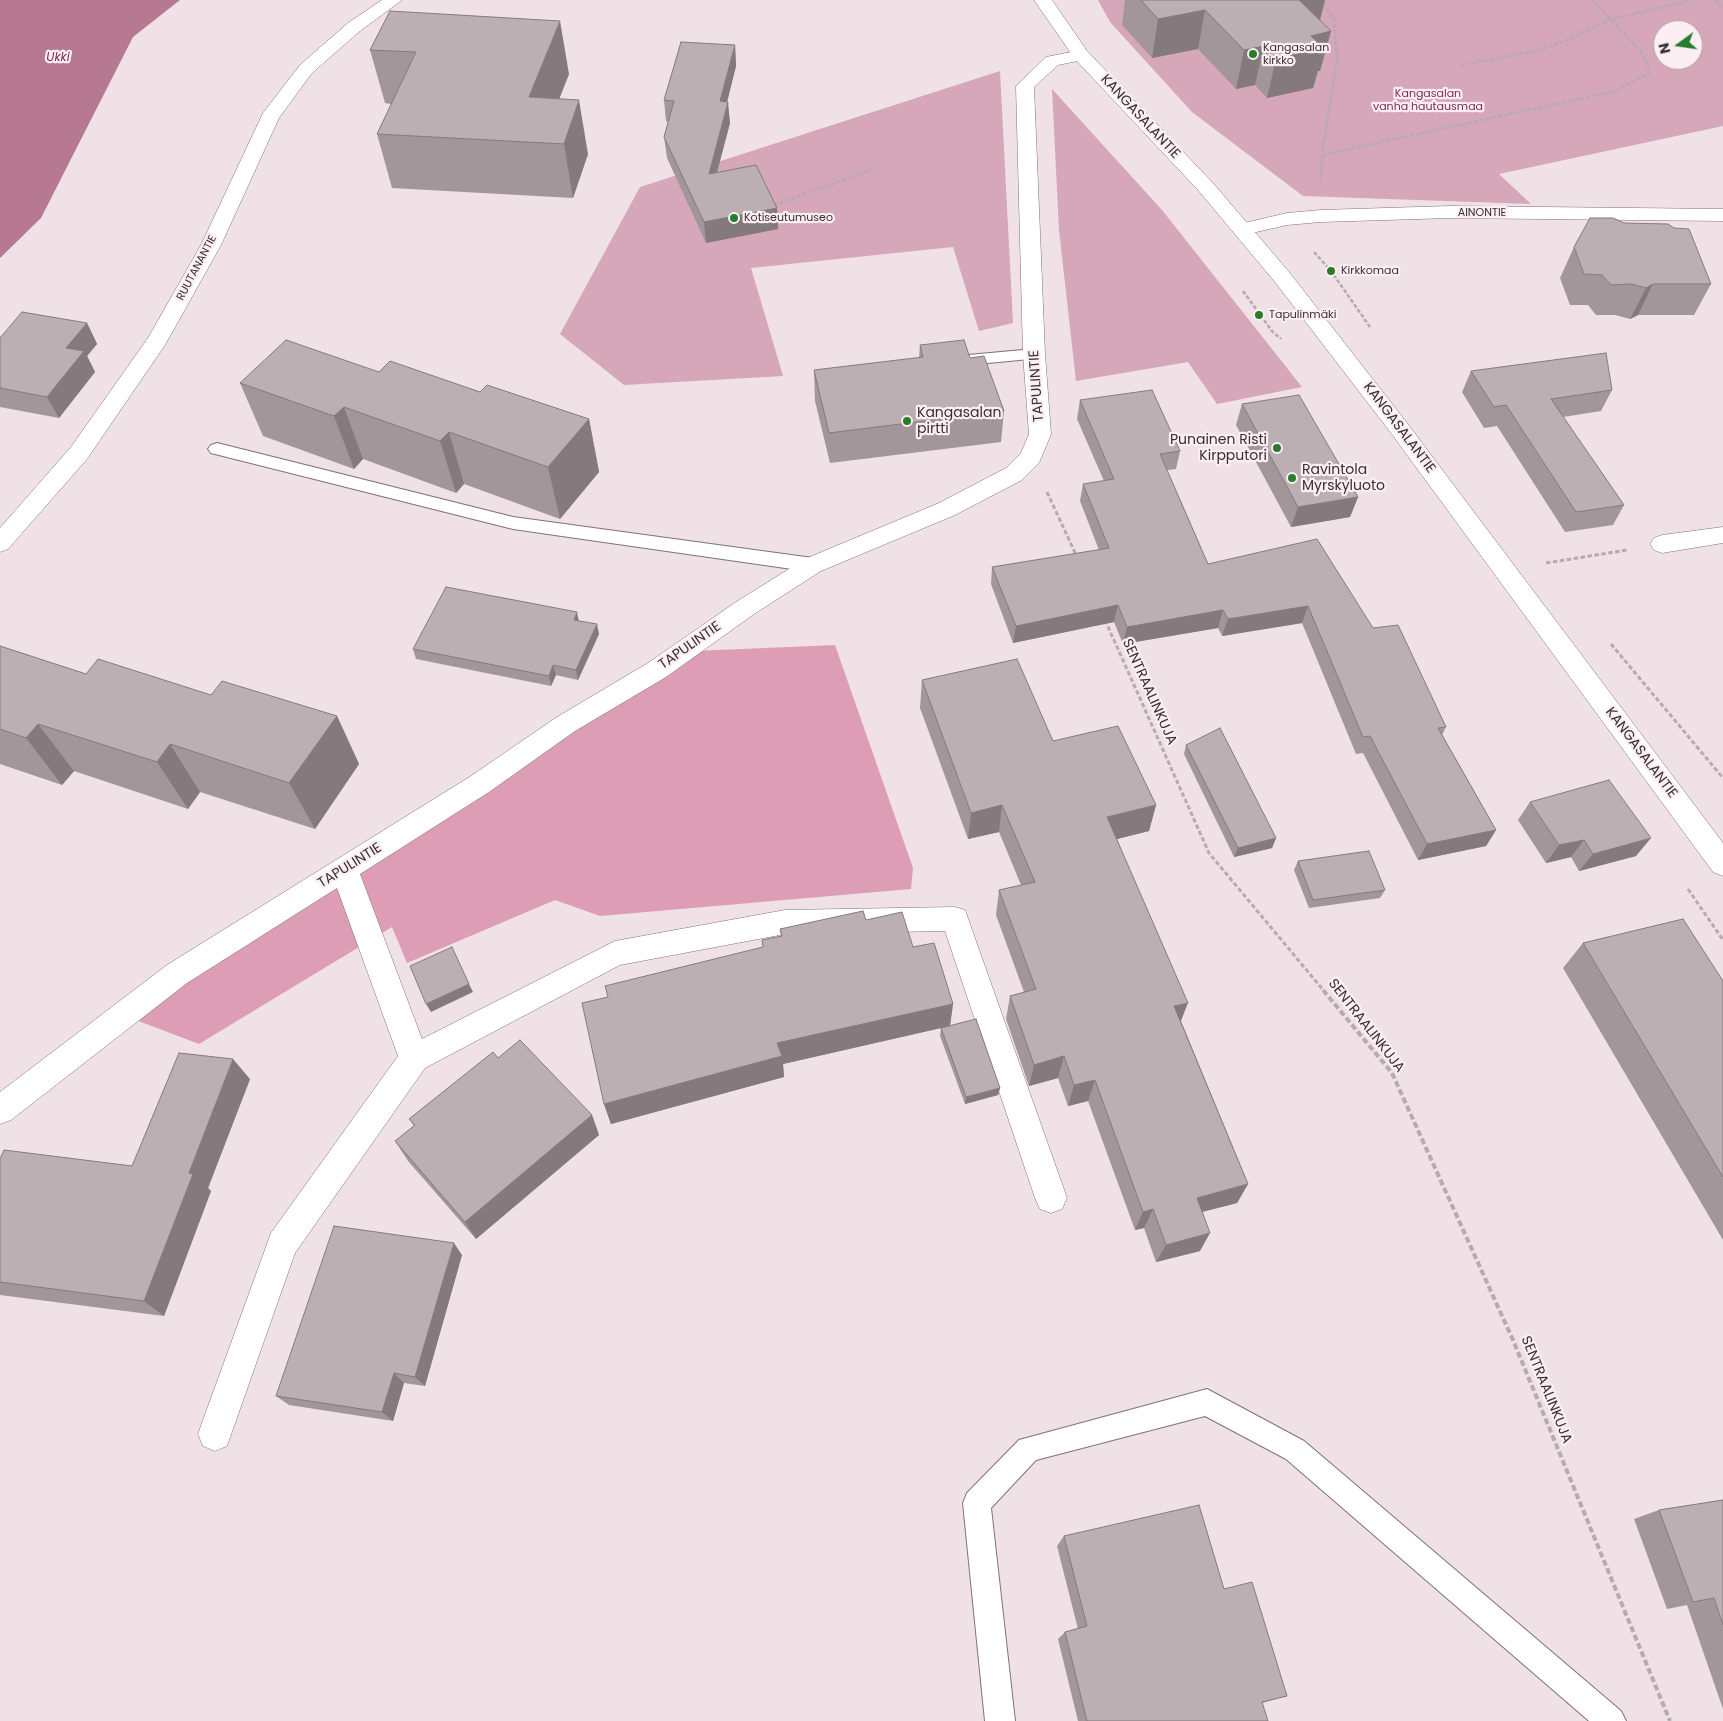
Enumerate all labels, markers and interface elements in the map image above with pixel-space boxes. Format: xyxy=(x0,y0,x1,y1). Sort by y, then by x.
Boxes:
north arrow xyxy=(1653,20,1703,70)
place label: Kangasalan kirkko xyxy=(1263,41,1329,67)
text: N xyxy=(1653,41,1675,56)
marker: Kangasalan kirkko xyxy=(1247,48,1259,60)
water label: Ukki xyxy=(46,51,70,65)
street label: KANGASALANTIE xyxy=(1097,71,1183,163)
park label: Kangasalan vanha hautausmaa xyxy=(1373,87,1483,113)
street label: AINONTIE xyxy=(1458,206,1506,220)
place label: Kotiseutumuseo xyxy=(744,211,833,225)
marker: Kotiseutumuseo xyxy=(728,212,740,224)
street label: RUUTANANTIE xyxy=(174,233,220,303)
place label: Kirkkomaa xyxy=(1341,264,1399,278)
marker: Kirkkomaa xyxy=(1325,265,1337,277)
place label: Tapulinmäki xyxy=(1269,308,1336,322)
marker: Tapulinmäki xyxy=(1253,309,1265,321)
street label: TAPULINTIE xyxy=(1026,349,1048,423)
street label: KANGASALANTIE xyxy=(1359,379,1439,477)
place label: Kangasalan pirtti xyxy=(917,405,1001,438)
marker: Kangasalan pirtti xyxy=(901,415,913,427)
place label: Punainen Risti Kirpputori xyxy=(1170,432,1267,464)
marker: Punainen Risti Kirpputori xyxy=(1271,442,1283,454)
place label: Ravintola Myrskyluoto xyxy=(1302,462,1385,494)
marker: Ravintola Myrskyluoto xyxy=(1286,472,1298,484)
street label: TAPULINTIE xyxy=(656,618,724,674)
street label: SENTRAALINKUJA xyxy=(1118,636,1180,748)
street label: KANGASALANTIE xyxy=(1601,704,1681,802)
street label: TAPULINTIE xyxy=(315,840,385,892)
street label: SENTRAALINKUJA xyxy=(1324,976,1408,1076)
street label: SENTRAALINKUJA xyxy=(1517,1334,1575,1446)

